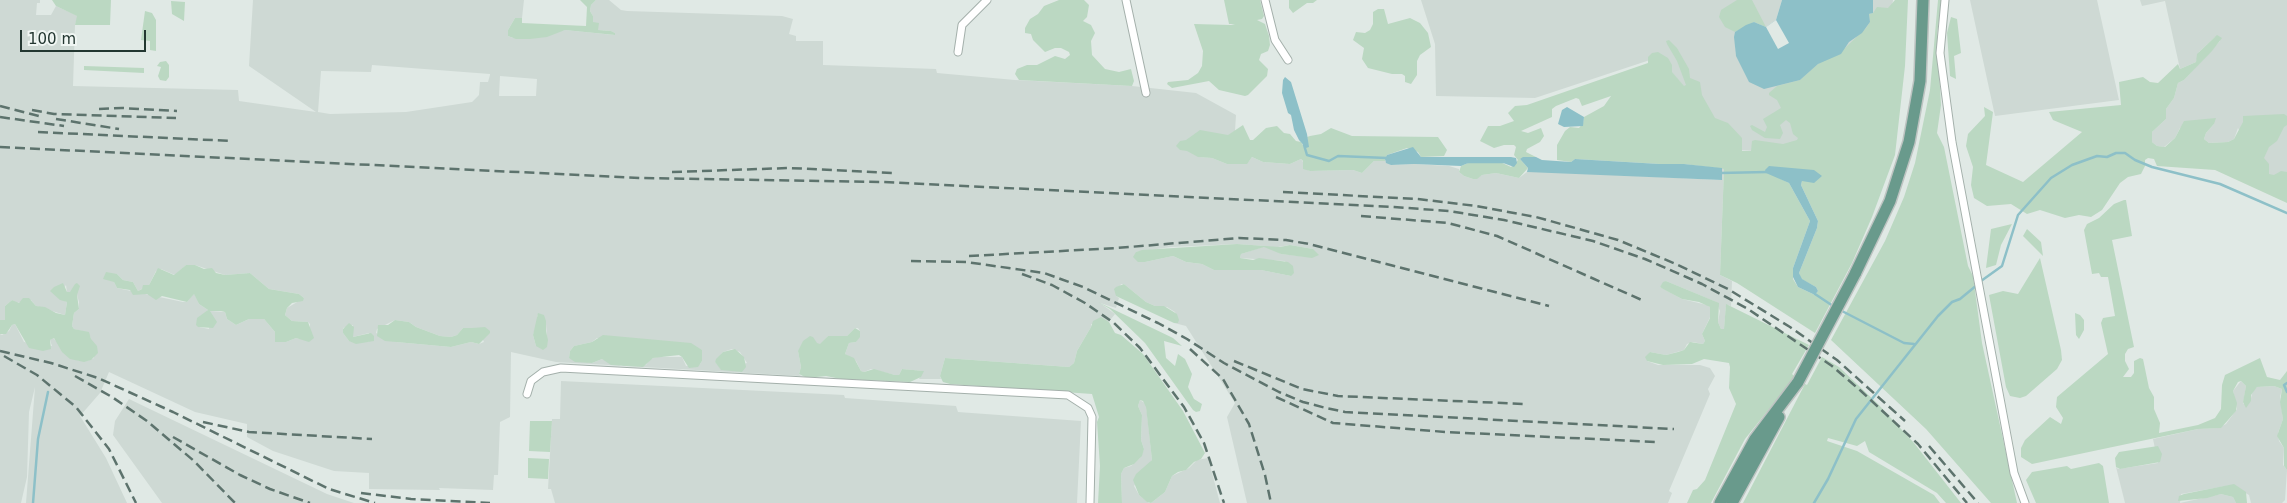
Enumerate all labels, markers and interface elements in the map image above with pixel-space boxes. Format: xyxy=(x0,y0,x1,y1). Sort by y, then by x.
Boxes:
scale bar xyxy=(22,20,149,52)
text: 100 m xyxy=(28,30,76,48)

